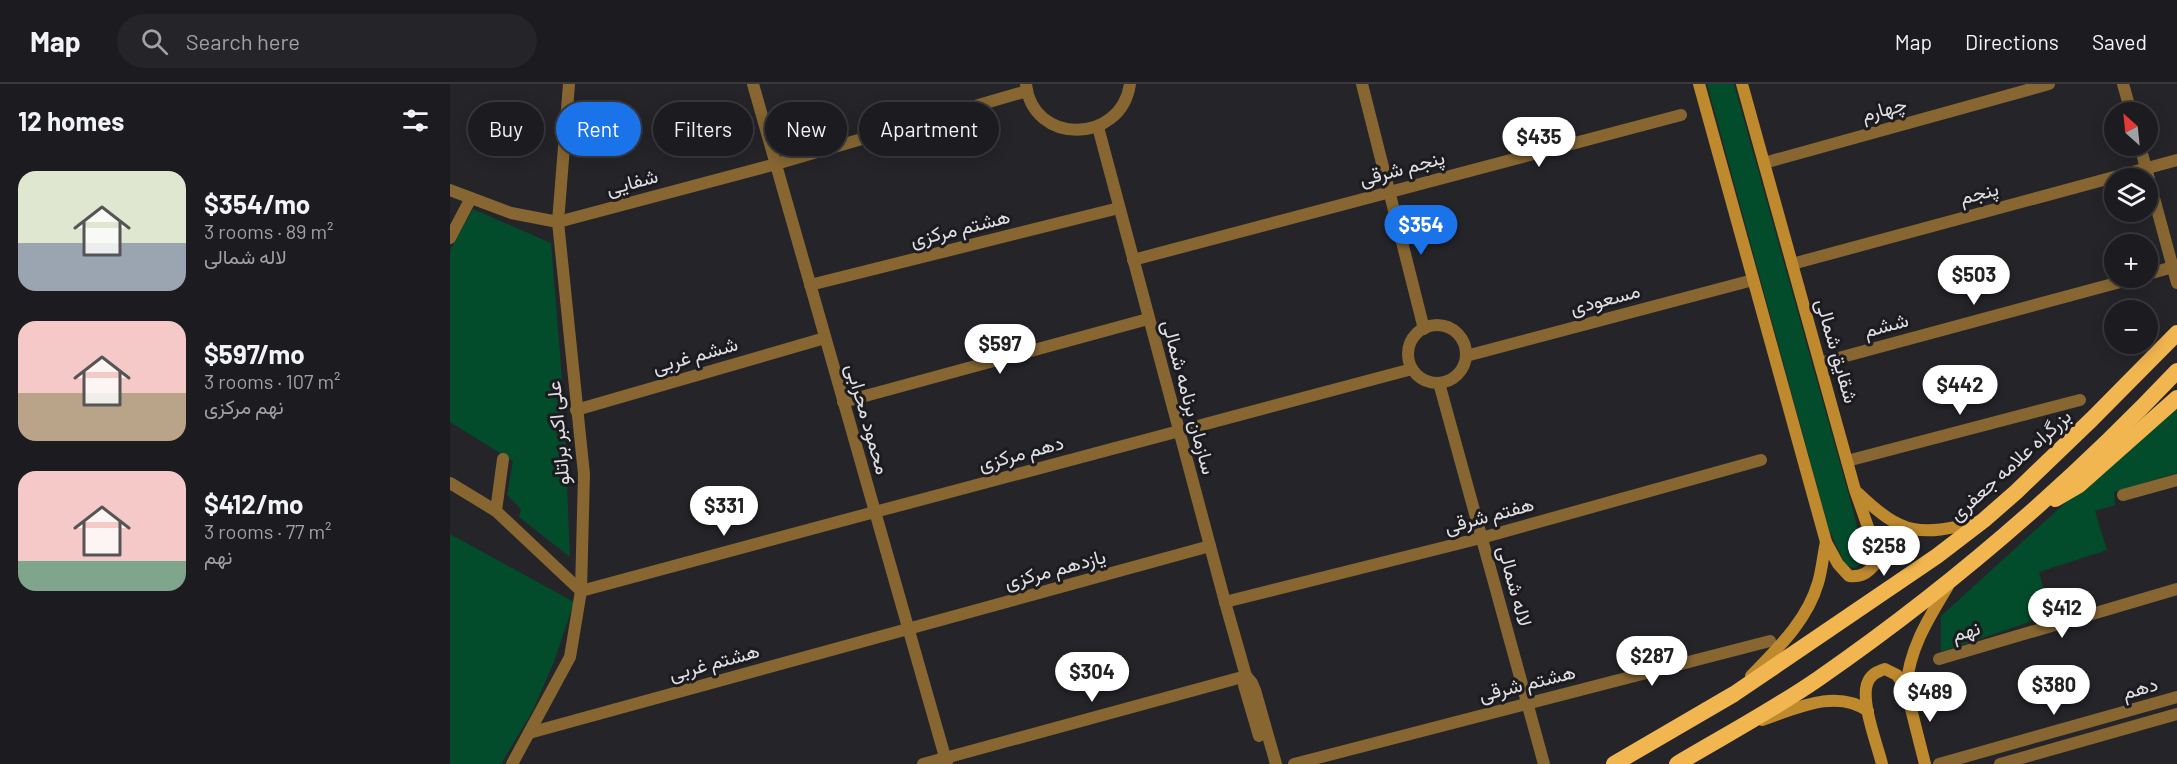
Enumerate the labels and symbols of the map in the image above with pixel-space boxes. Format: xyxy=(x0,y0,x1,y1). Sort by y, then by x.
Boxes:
street label: چهارم xyxy=(1859,91,1910,128)
north arrow xyxy=(2104,102,2158,156)
pin: $435 xyxy=(1503,117,1575,168)
street label: پنجم شرقی xyxy=(1356,144,1448,193)
street label: شفایی xyxy=(603,163,661,200)
street label: پنجم xyxy=(1957,175,2002,212)
street label: هشتم مرکزی xyxy=(907,203,1013,253)
pin: $354 xyxy=(1385,205,1457,256)
pin: $503 xyxy=(1938,255,2010,306)
street label: مسعودی xyxy=(1567,277,1643,321)
street label: شقایق شمالی xyxy=(1811,296,1864,406)
street label: ششم xyxy=(1861,307,1911,343)
street label: سازمان برنامه شمالی xyxy=(1156,317,1222,477)
pin: $597 xyxy=(964,324,1036,375)
street label: ششم غربی xyxy=(649,330,741,380)
street label: محمود محرابی xyxy=(840,360,896,478)
pin: $442 xyxy=(1924,365,1996,416)
street label: علی اکبر براتلو xyxy=(540,380,576,486)
street label: بزرگراه علامه جعفری xyxy=(1943,403,2077,527)
street label: دهم مرکزی xyxy=(975,429,1067,477)
pin: $331 xyxy=(688,486,760,537)
street label: هفتم شرقی xyxy=(1441,491,1537,539)
pin: $258 xyxy=(1848,526,1920,577)
street label: یازدهم مرکزی xyxy=(1001,543,1109,595)
street label: لاله شمالی xyxy=(1493,543,1538,629)
pin: $412 xyxy=(2026,588,2098,639)
street label: نهم xyxy=(1949,615,1983,647)
pin: $287 xyxy=(1616,636,1688,687)
street label: هشتم غربی xyxy=(666,637,762,687)
pin: $304 xyxy=(1056,652,1128,703)
street label: هشتم شرقی xyxy=(1476,658,1578,708)
pin: $380 xyxy=(2018,665,2090,716)
street label: دهم xyxy=(2119,671,2161,705)
pin: $489 xyxy=(1894,672,1966,723)

